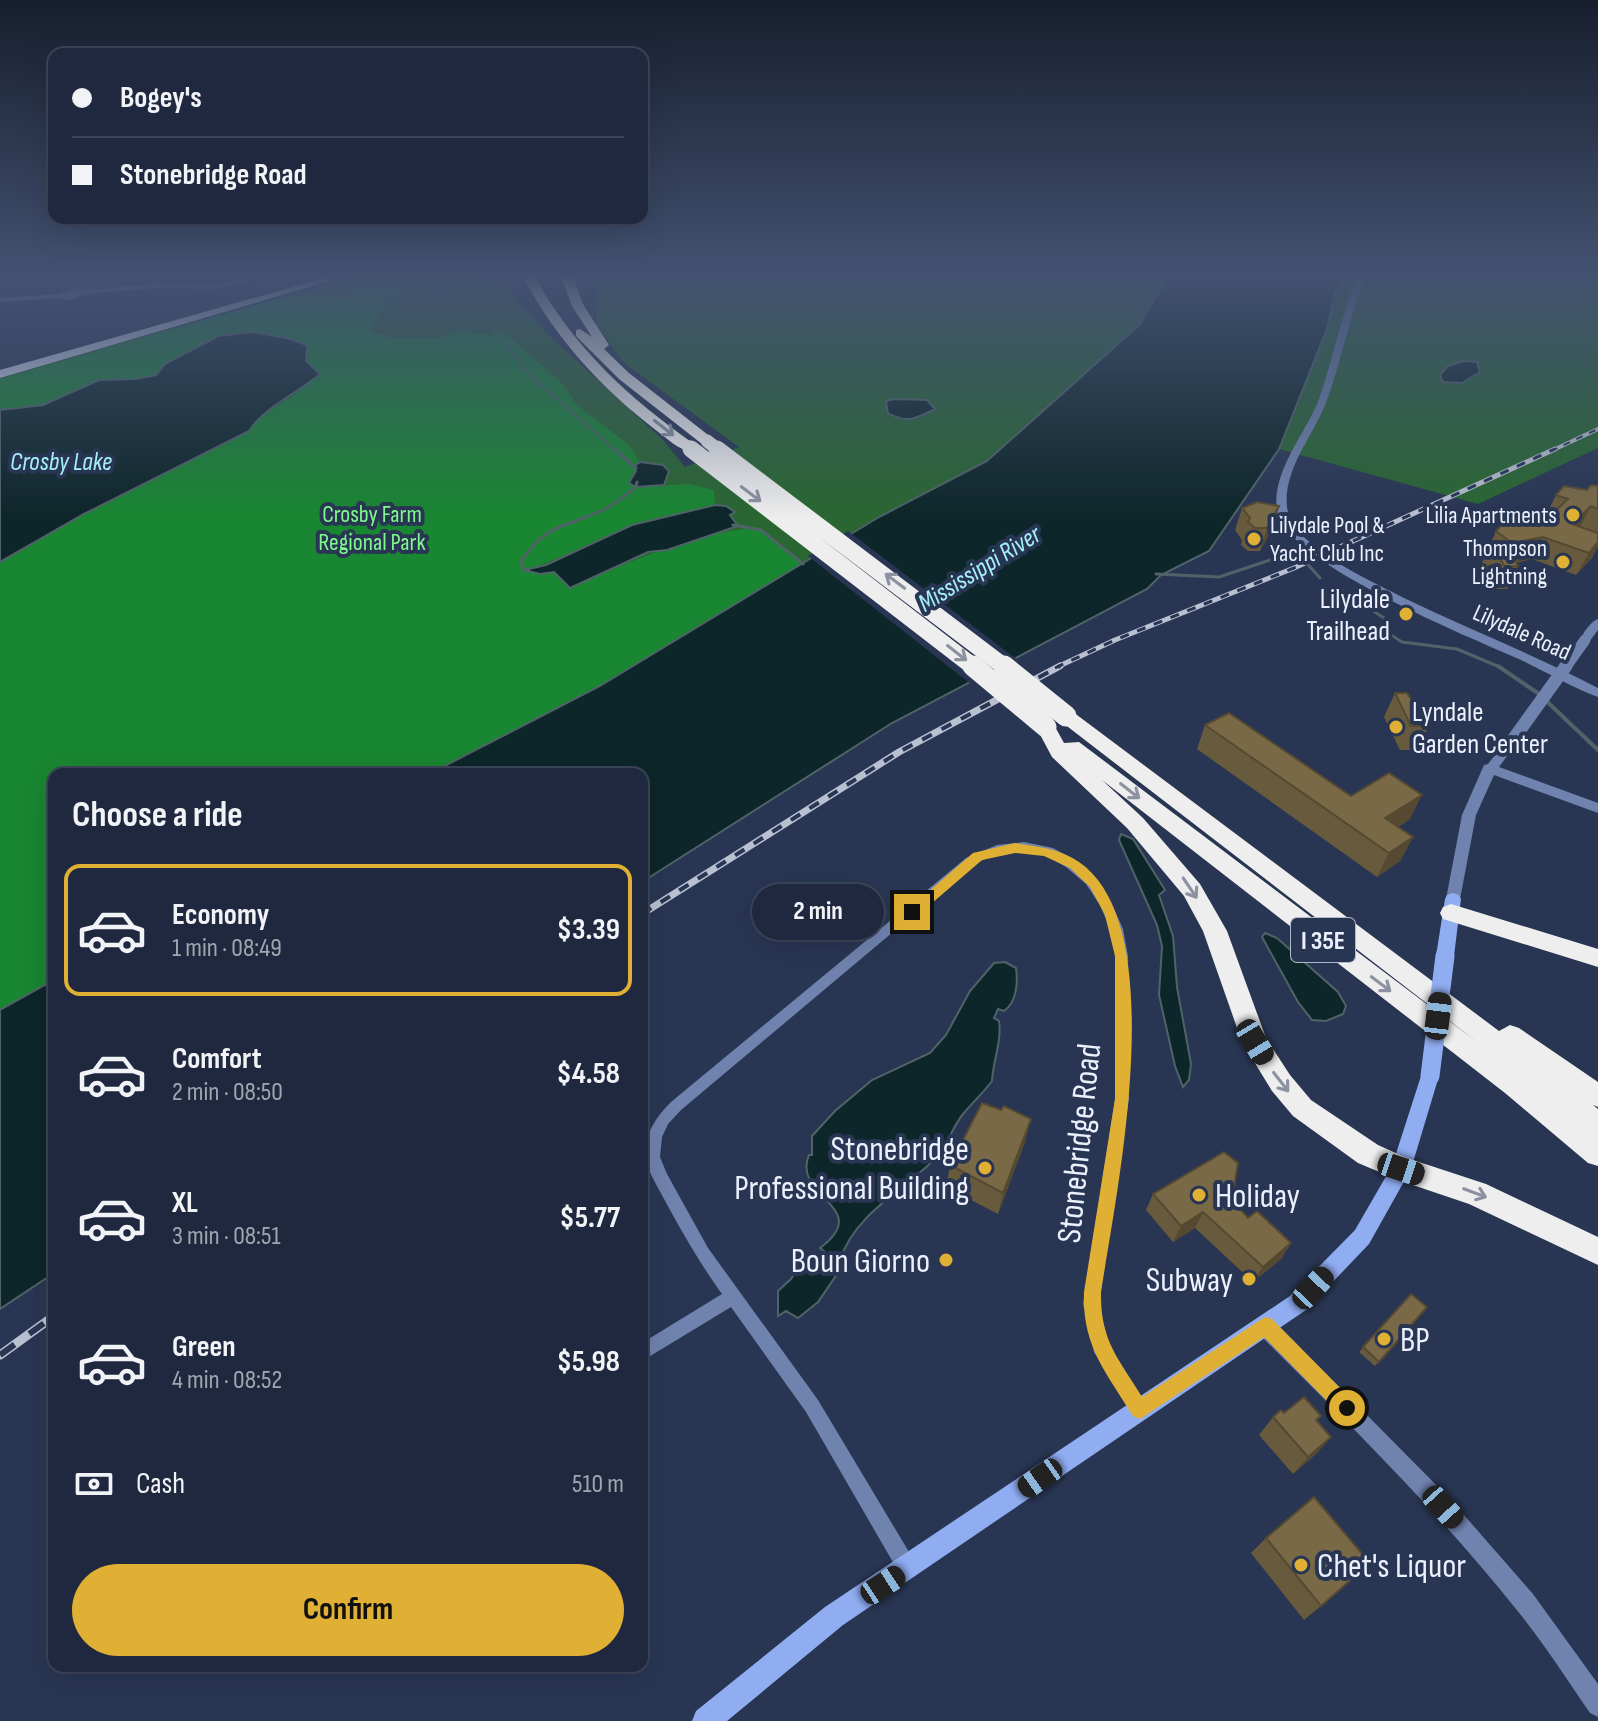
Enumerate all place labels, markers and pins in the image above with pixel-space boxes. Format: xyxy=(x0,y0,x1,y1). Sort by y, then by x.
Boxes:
place label: Lilia Apartments xyxy=(1426,501,1557,530)
marker: Lilia Apartments xyxy=(1564,506,1582,524)
place label: Lilydale Pool & Yacht Club Inc xyxy=(1270,511,1385,568)
marker: Lilydale Pool & Yacht Club Inc xyxy=(1245,530,1263,548)
place label: Thompson Lightning xyxy=(1463,534,1547,591)
marker: Thompson Lightning xyxy=(1554,553,1572,571)
place label: Lilydale Trailhead xyxy=(1306,583,1390,648)
marker: Lilydale Trailhead xyxy=(1397,605,1415,623)
place label: Lyndale Garden Center xyxy=(1412,696,1548,761)
marker: Lyndale Garden Center xyxy=(1387,718,1405,736)
place label: Stonebridge Professional Building xyxy=(734,1129,969,1209)
marker: Stonebridge Professional Building xyxy=(976,1159,994,1177)
place label: Holiday xyxy=(1215,1176,1300,1217)
marker: Holiday xyxy=(1190,1186,1208,1204)
place label: Boun Giorno xyxy=(791,1241,930,1282)
marker: Boun Giorno xyxy=(937,1251,955,1269)
place label: Subway xyxy=(1146,1260,1233,1301)
marker: Subway xyxy=(1240,1270,1258,1288)
place label: BP xyxy=(1400,1320,1429,1361)
marker: BP xyxy=(1375,1330,1393,1348)
place label: Chet's Liquor xyxy=(1317,1546,1466,1587)
marker: Chet's Liquor xyxy=(1292,1556,1310,1574)

